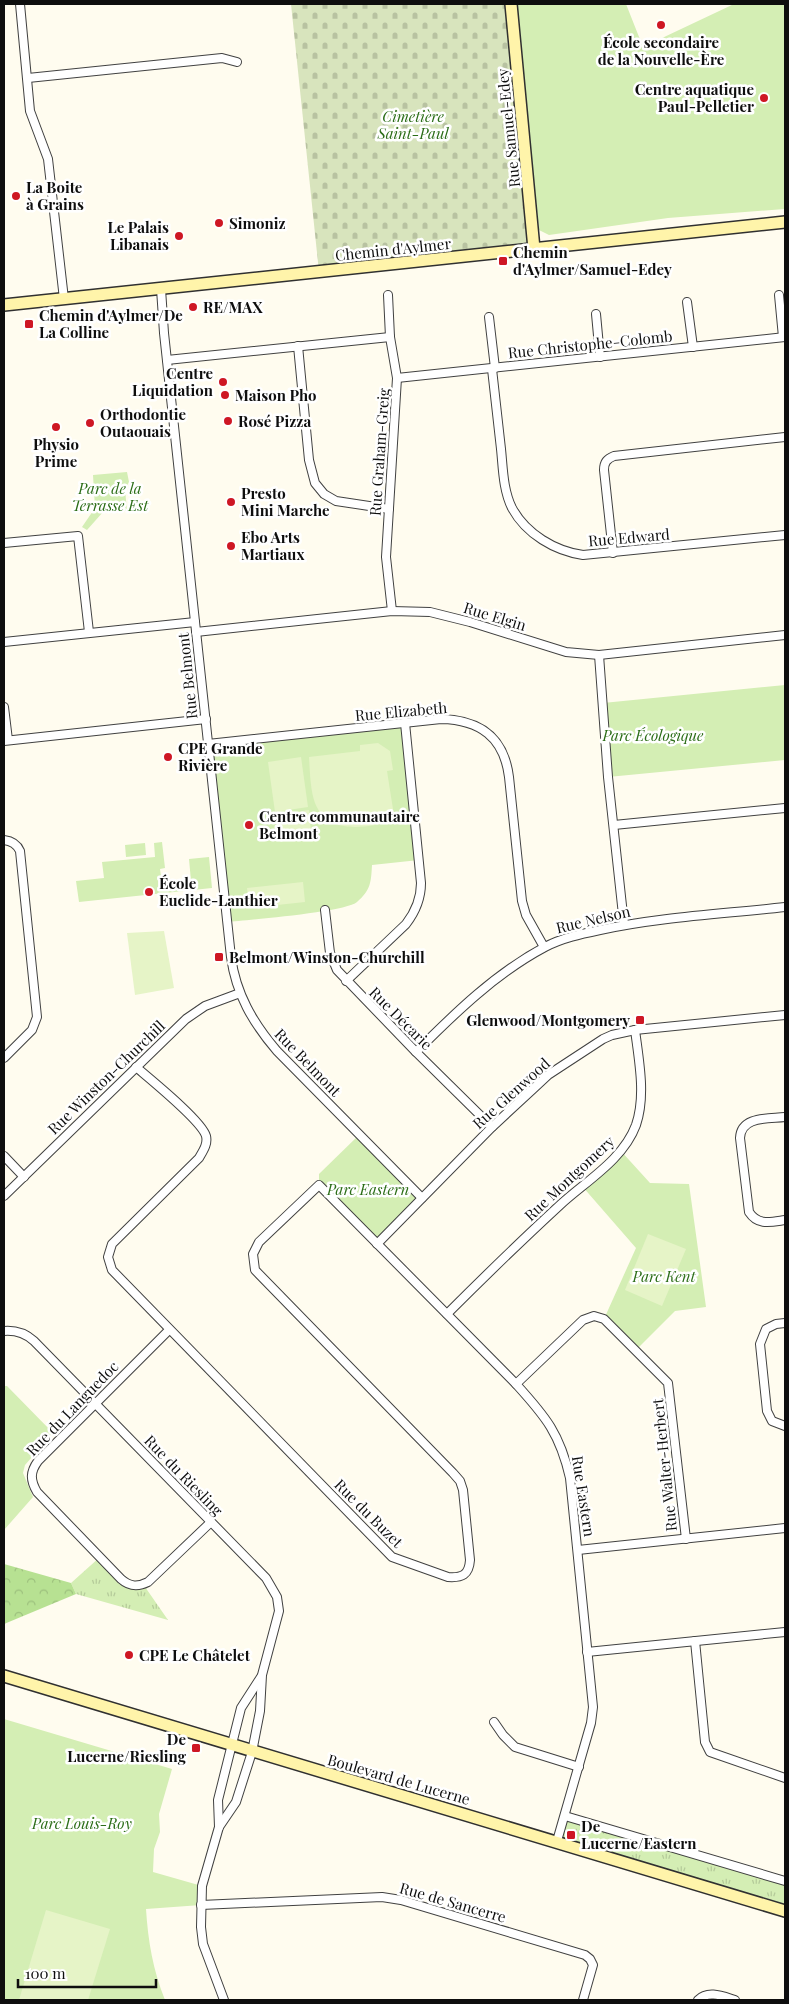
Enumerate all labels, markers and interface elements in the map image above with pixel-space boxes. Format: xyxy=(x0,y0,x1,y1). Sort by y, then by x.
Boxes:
marker: École secondaire de la Nouvelle-Ère xyxy=(655,19,667,31)
place label: École secondaire de la Nouvelle-Ère xyxy=(598,32,725,69)
street label: Rue Samuel-Edey xyxy=(492,67,524,189)
place label: Centre aquatique Paul-Pelletier xyxy=(635,79,754,116)
marker: Centre aquatique Paul-Pelletier xyxy=(758,92,770,104)
park label: Cimetière Saint-Paul xyxy=(376,106,449,143)
place label: La Boite à Grains xyxy=(26,177,84,214)
marker: La Boite à Grains xyxy=(10,190,22,202)
place label: Simoniz xyxy=(229,213,286,233)
place label: Le Palais Libanais xyxy=(107,217,169,254)
marker: Simoniz xyxy=(213,217,225,229)
marker: Le Palais Libanais xyxy=(173,230,185,242)
street label: Chemin d'Aylmer xyxy=(334,233,452,265)
place label: Chemin d'Aylmer/Samuel-Edey xyxy=(513,242,672,279)
marker: Chemin d'Aylmer/Samuel-Edey xyxy=(497,255,509,267)
place label: RE/MAX xyxy=(203,297,263,317)
marker: RE/MAX xyxy=(187,301,199,313)
place label: Chemin d'Aylmer/De La Colline xyxy=(39,305,183,342)
marker: Chemin d'Aylmer/De La Colline xyxy=(23,318,35,330)
street label: Rue Christophe-Colomb xyxy=(507,325,673,363)
place label: Centre Liquidation xyxy=(132,363,214,400)
marker: Centre Liquidation xyxy=(217,376,229,388)
place label: Maison Pho xyxy=(235,385,316,405)
street label: Rue Graham-Greig xyxy=(365,387,393,517)
marker: Maison Pho xyxy=(219,389,231,401)
place label: Orthodontie Outaouais xyxy=(100,404,186,441)
place label: Rosé Pizza xyxy=(238,411,311,431)
marker: Rosé Pizza xyxy=(222,415,234,427)
marker: Orthodontie Outaouais xyxy=(84,417,96,429)
marker: Physio Prime xyxy=(50,421,62,433)
place label: Physio Prime xyxy=(33,434,79,471)
park label: Parc de la Terrasse Est xyxy=(72,478,149,515)
place label: Presto Mini Marche xyxy=(241,483,330,520)
marker: Presto Mini Marche xyxy=(225,496,237,508)
street label: Rue Edward xyxy=(587,523,671,551)
place label: Ebo Arts Martiaux xyxy=(241,527,305,564)
marker: Ebo Arts Martiaux xyxy=(225,540,237,552)
street label: Rue Elgin xyxy=(461,597,529,635)
street label: Rue Belmont xyxy=(172,631,201,720)
street label: Rue Elizabeth xyxy=(354,697,448,725)
park label: Parc Écologique xyxy=(601,725,704,745)
place label: CPE Grande Rivière xyxy=(178,738,263,775)
marker: CPE Grande Rivière xyxy=(162,751,174,763)
place label: Centre communautaire Belmont xyxy=(259,806,420,843)
marker: Centre communautaire Belmont xyxy=(243,819,255,831)
place label: École Euclide-Lanthier xyxy=(159,873,278,910)
marker: École Euclide-Lanthier xyxy=(143,886,155,898)
street label: Rue Nelson xyxy=(554,901,632,937)
place label: Belmont/Winston-Churchill xyxy=(229,947,425,967)
marker: Belmont/Winston-Churchill xyxy=(213,951,225,963)
street label: Rue Décarie xyxy=(365,982,437,1054)
place label: Glenwood/Montgomery xyxy=(466,1010,630,1030)
marker: Glenwood/Montgomery xyxy=(634,1014,646,1026)
street label: Rue Winston-Churchill xyxy=(43,1016,169,1138)
street label: Rue Belmont xyxy=(271,1024,346,1101)
street label: Rue Glenwood xyxy=(468,1053,554,1133)
street label: Rue Montgomery xyxy=(520,1131,619,1225)
park label: Parc Eastern xyxy=(326,1179,409,1199)
park label: Parc Kent xyxy=(632,1266,696,1286)
street label: Rue du Languedoc xyxy=(22,1356,122,1460)
street label: Rue Walter-Herbert xyxy=(647,1397,681,1532)
street label: Rue du Riesling xyxy=(140,1430,228,1520)
street label: Rue Eastern xyxy=(568,1454,600,1538)
street label: Rue du Buzet xyxy=(330,1474,408,1552)
place label: CPE Le Châtelet xyxy=(139,1645,251,1665)
marker: CPE Le Châtelet xyxy=(123,1649,135,1661)
place label: De Lucerne/Riesling xyxy=(67,1729,187,1766)
marker: De Lucerne/Riesling xyxy=(190,1742,202,1754)
street label: Boulevard de Lucerne xyxy=(326,1749,472,1809)
park label: Parc Louis-Roy xyxy=(31,1813,132,1833)
place label: De Lucerne/Eastern xyxy=(581,1816,697,1853)
marker: De Lucerne/Eastern xyxy=(565,1829,577,1841)
street label: Rue de Sancerre xyxy=(397,1877,509,1927)
scale bar xyxy=(18,1956,155,1988)
text: 100 m xyxy=(25,1963,66,1983)

